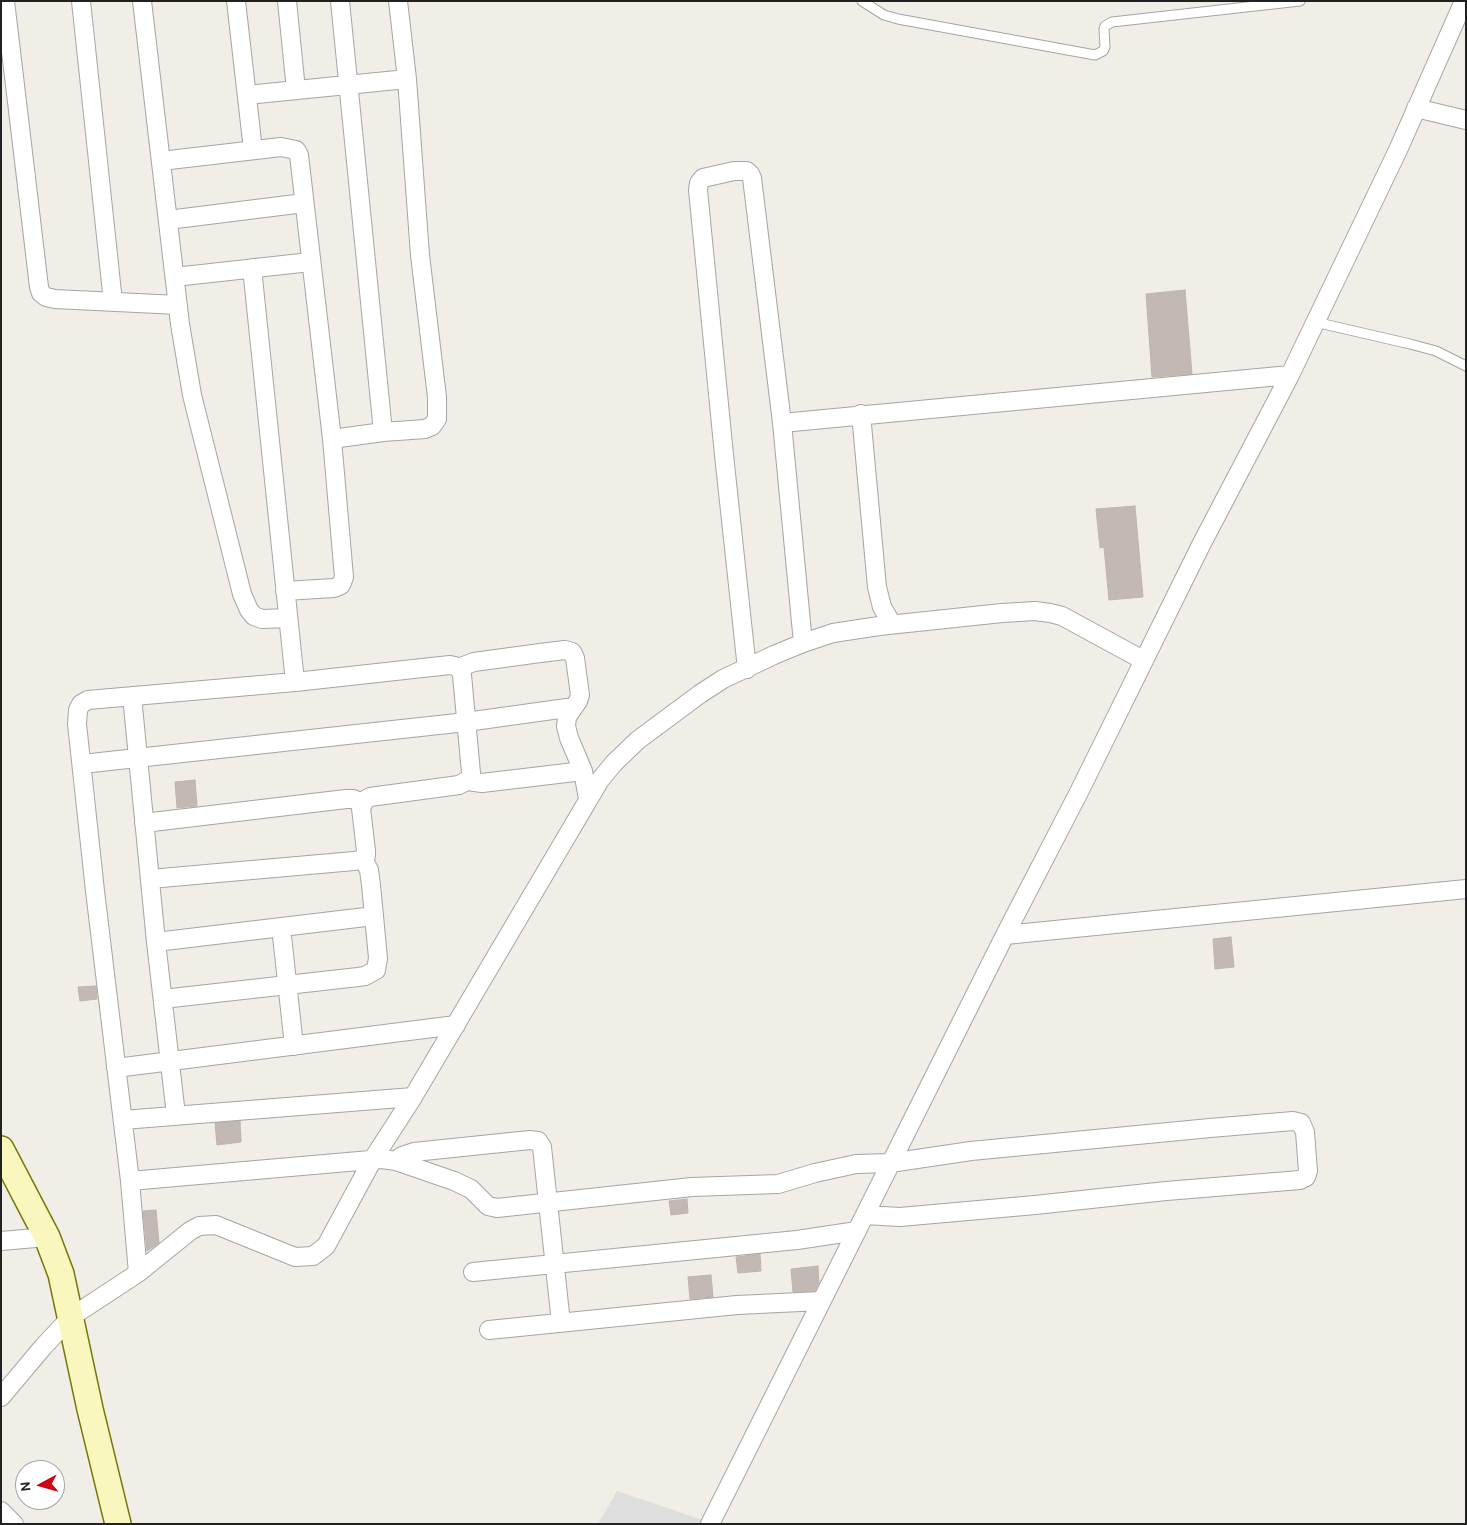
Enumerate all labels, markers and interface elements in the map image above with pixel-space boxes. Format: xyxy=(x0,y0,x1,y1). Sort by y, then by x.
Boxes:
north arrow xyxy=(15,1460,65,1510)
text: N xyxy=(17,1481,35,1492)

